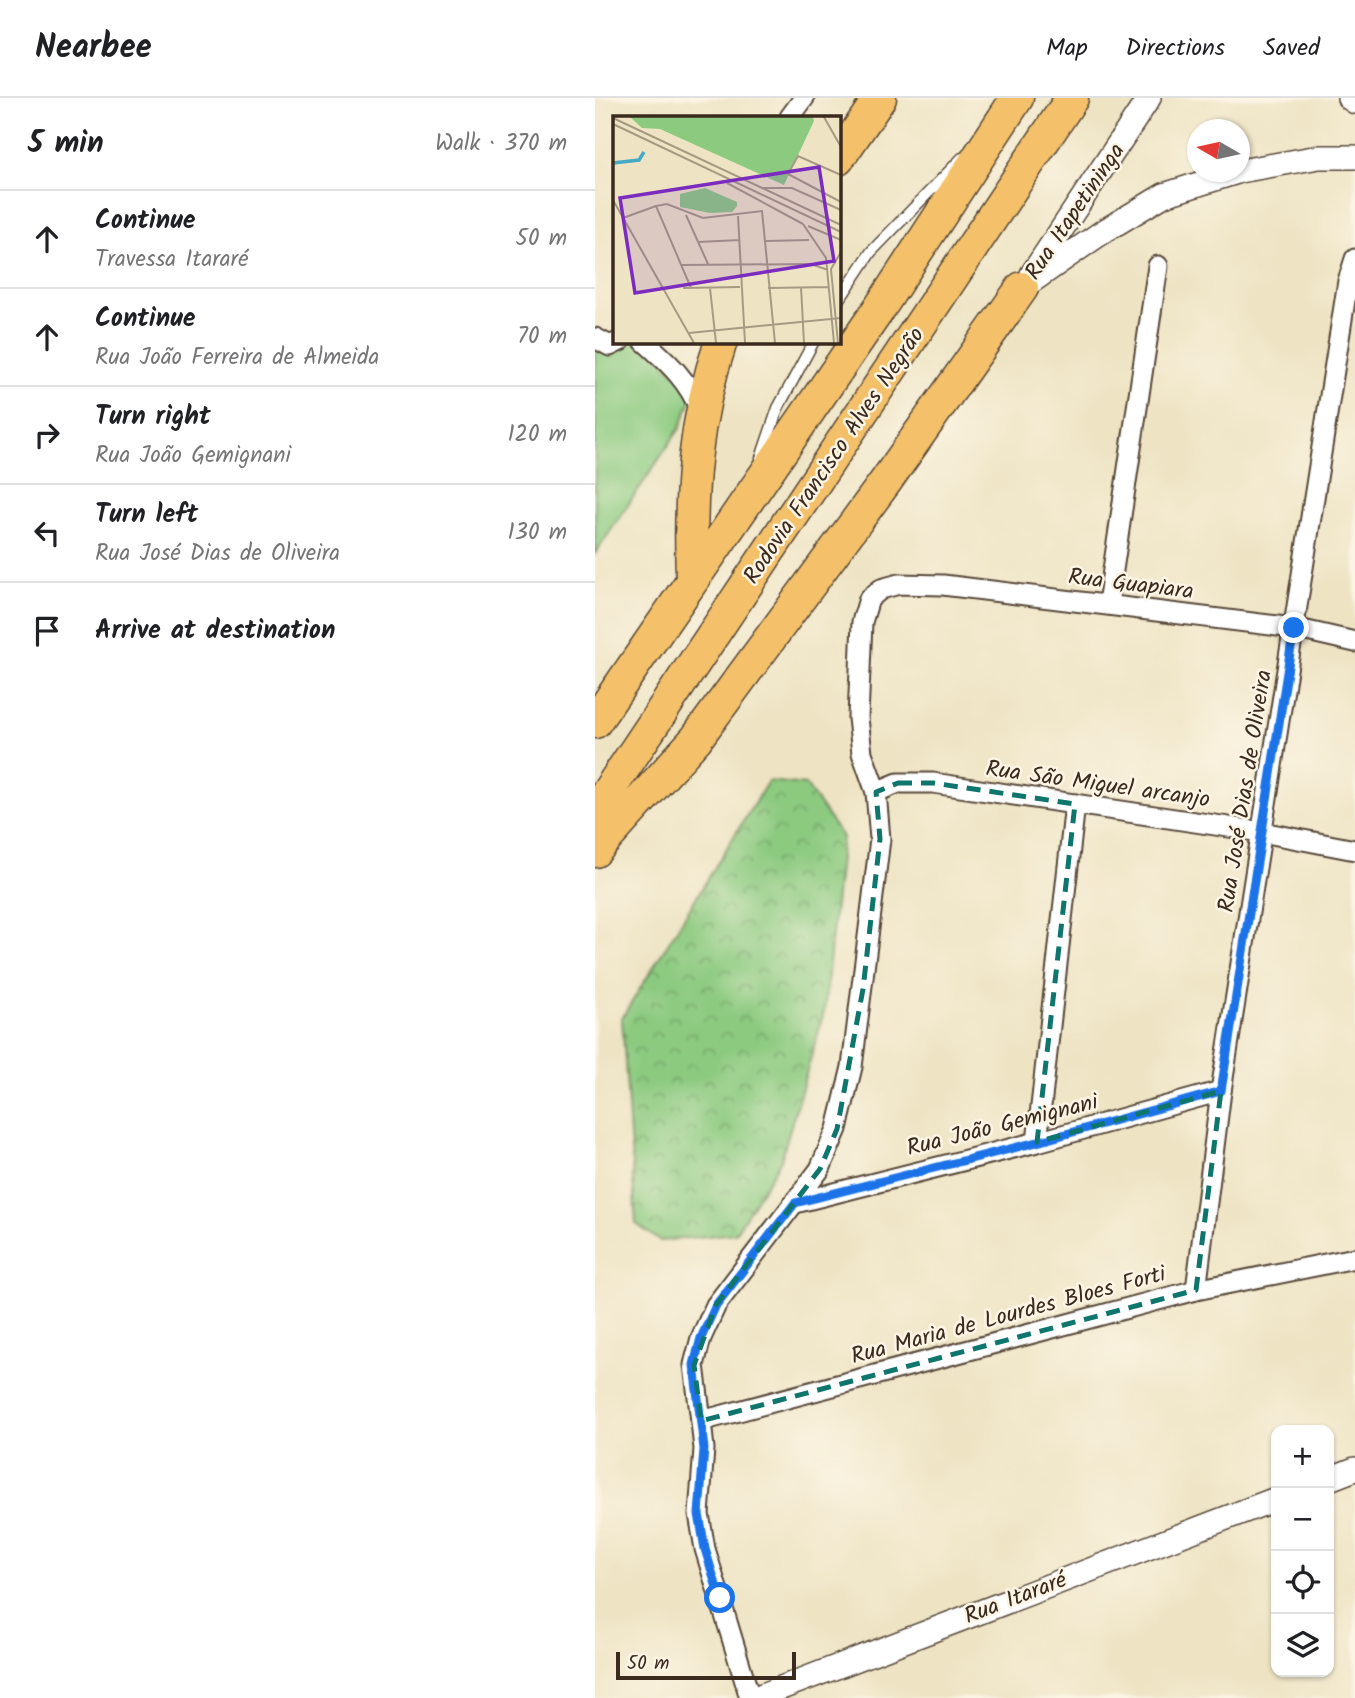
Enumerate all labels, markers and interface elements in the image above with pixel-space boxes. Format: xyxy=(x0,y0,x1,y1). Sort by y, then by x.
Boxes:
text: Nearbee xyxy=(35,22,152,75)
text: Map xyxy=(1046,29,1088,68)
text: Directions xyxy=(1126,29,1225,68)
text: Saved xyxy=(1263,29,1320,68)
inset map xyxy=(613,116,840,343)
north arrow xyxy=(1187,119,1250,182)
text: 5 min xyxy=(28,120,104,168)
text: Walk · 370 m xyxy=(435,126,567,162)
street label: Rua Itapetininga xyxy=(1016,136,1135,288)
text: Continue xyxy=(95,200,196,242)
icon: ahead xyxy=(28,220,66,258)
text: 50 m xyxy=(516,221,567,257)
text: Travessa Itararé xyxy=(95,242,248,278)
text: Continue xyxy=(95,298,196,340)
icon: ahead xyxy=(28,318,66,356)
text: 70 m xyxy=(517,319,567,355)
street label: Rodovia Francisco Alves Negrão xyxy=(735,320,934,592)
text: Rua João Ferreira de Almeida xyxy=(95,340,379,376)
text: Turn right xyxy=(95,396,211,438)
icon: right xyxy=(28,416,66,454)
text: 120 m xyxy=(507,417,567,453)
text: Rua João Gemignani xyxy=(95,438,291,474)
text: Turn left xyxy=(95,494,198,536)
icon: left xyxy=(28,514,66,552)
text: 130 m xyxy=(508,515,567,551)
text: Rua José Dias de Oliveira xyxy=(95,536,340,572)
street label: Rua Guapiara xyxy=(1066,559,1196,611)
text: Arrive at destination xyxy=(95,610,335,652)
icon: arrive xyxy=(28,612,66,650)
route end xyxy=(1278,612,1309,643)
street label: Rua José Dias de Oliveira xyxy=(1209,667,1283,915)
street label: Rua São Miguel arcanjo xyxy=(983,751,1212,819)
street label: Rua João Gemignani xyxy=(903,1084,1103,1167)
street label: Rua Maria de Lourdes Bloes Forti xyxy=(847,1256,1171,1375)
map controls xyxy=(1271,1425,1334,1677)
button: + xyxy=(1271,1425,1334,1488)
button: − xyxy=(1271,1488,1334,1551)
button: locate xyxy=(1271,1551,1334,1614)
street label: Rua Itararé xyxy=(959,1562,1073,1635)
route start xyxy=(704,1582,735,1613)
button: layers xyxy=(1271,1614,1334,1677)
scale bar xyxy=(616,1649,796,1681)
text: 50 m xyxy=(627,1649,669,1679)

